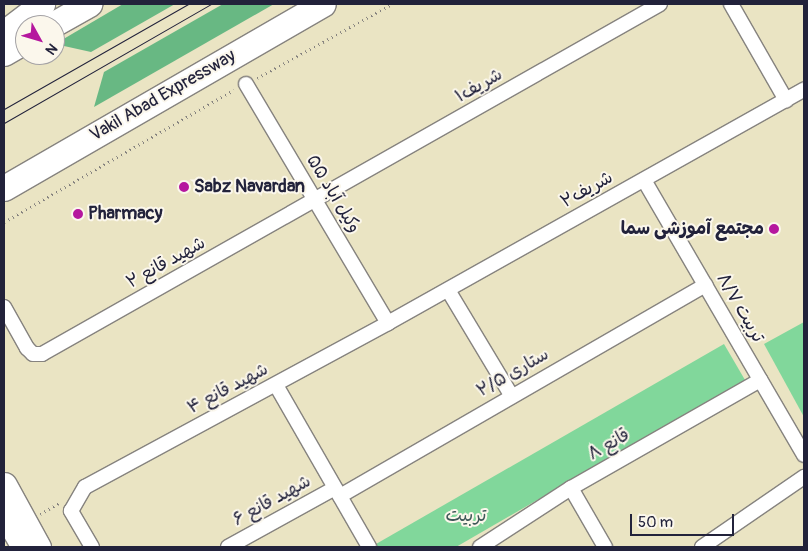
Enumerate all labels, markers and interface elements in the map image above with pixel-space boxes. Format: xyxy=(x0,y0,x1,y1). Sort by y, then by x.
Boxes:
north arrow xyxy=(15,15,65,65)
text: N xyxy=(42,40,61,58)
street label: Vakil Abad Expressway xyxy=(86,45,240,147)
street label: شریف١ xyxy=(452,64,506,108)
street label: ۵۵ وکیل آباد xyxy=(301,151,365,237)
street label: شریف٣ xyxy=(557,167,617,213)
place label: Sabz Navardan xyxy=(194,176,305,198)
marker: Sabz Navardan xyxy=(178,181,190,193)
place label: Pharmacy xyxy=(88,203,162,225)
marker: Pharmacy xyxy=(72,208,84,220)
place label: مجتمع آموزشی سما xyxy=(621,218,764,240)
marker: مجتمع آموزشی سما xyxy=(768,223,780,235)
street label: شهید قانع ۲ xyxy=(123,232,209,294)
street label: تربیت ۸/۷ xyxy=(712,269,768,347)
street label: ستاری ۲/۵ xyxy=(473,344,553,402)
street label: شهید قانع ۴ xyxy=(184,359,272,419)
street label: قانع ۸ xyxy=(584,424,634,466)
street label: شهید قانع ۶ xyxy=(229,471,315,531)
scale bar xyxy=(633,504,737,536)
park label: تربیت xyxy=(446,505,486,527)
text: 50 m xyxy=(638,513,673,532)

